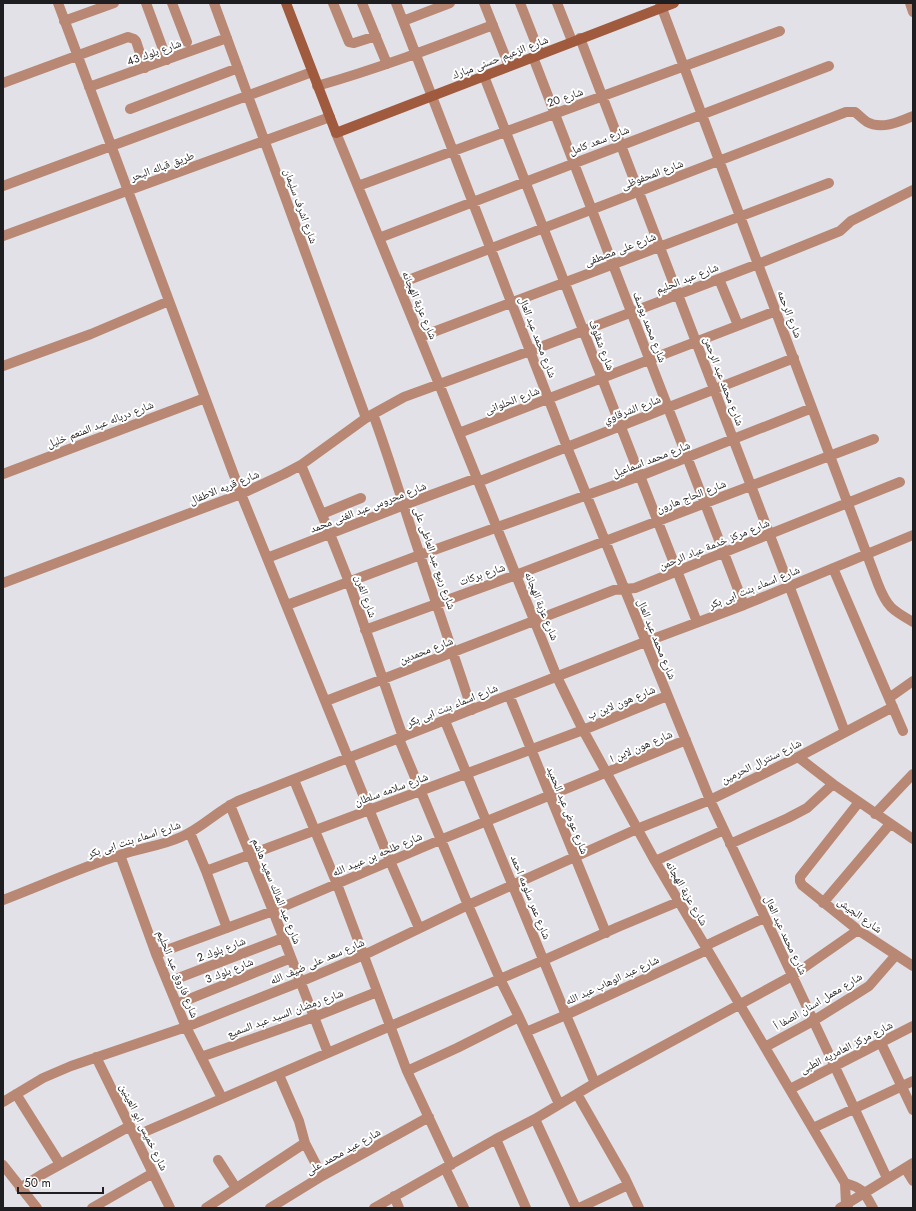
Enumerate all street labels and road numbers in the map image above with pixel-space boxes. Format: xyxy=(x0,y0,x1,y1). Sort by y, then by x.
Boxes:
street label: شارع الزعيم حسنى مبارك xyxy=(450,31,550,83)
street label: شارع بلوك 43 xyxy=(125,35,183,69)
street label: شارع 20 xyxy=(545,83,585,111)
street label: شارع سعد كامل xyxy=(567,121,631,159)
street label: طريق قباله البحر xyxy=(127,147,196,185)
street label: شارع المحفوظى xyxy=(619,155,685,193)
street label: شارع اشرف سليمان xyxy=(280,166,322,246)
street label: شارع على مصطفى xyxy=(582,228,658,270)
street label: شارع عبد الحليم xyxy=(653,259,721,297)
street label: شارع عزبة الهجانه xyxy=(398,268,442,342)
street label: شارع الرحمه xyxy=(774,288,806,340)
street label: شارع محمد يوسف xyxy=(629,289,671,365)
street label: شارع محمد عبد العال xyxy=(515,294,561,380)
street label: شارع شقلوف xyxy=(585,317,619,373)
street label: شارع محمد عبد الرحمن xyxy=(700,334,748,428)
street label: شارع الحلوانى xyxy=(482,382,542,418)
street label: شارع الشرقاوي xyxy=(601,391,663,428)
street label: شارع درباله عبد المنعم خليل xyxy=(44,396,156,452)
street label: شارع محمد اسماعيل xyxy=(609,437,693,481)
street label: شارع قريه الاطفال xyxy=(186,466,262,508)
street label: شارع الحاج هارون xyxy=(654,475,728,517)
street label: شارع محروس عبد الغنى محمد xyxy=(307,477,429,537)
street label: شارع ربيع عبد العاطى على xyxy=(410,505,460,611)
street label: شارع مركز خدمة عباد الرحمن xyxy=(656,514,772,574)
street label: شارع بركات xyxy=(457,559,507,589)
street label: شارع اسماء بنت ابى بكر xyxy=(705,561,802,613)
street label: شارع عزبة الهجانه xyxy=(521,569,563,643)
street label: شارع الفرن xyxy=(351,572,381,620)
street label: شارع محمد عبد العال xyxy=(634,596,680,682)
street label: شارع محمدين xyxy=(397,632,455,668)
street label: شارع اسماء بنت ابى بكر xyxy=(403,679,500,731)
street label: شارع هون لاين ب xyxy=(584,681,658,723)
street label: شارع هون لاين ا xyxy=(607,726,675,766)
street label: شارع سنترال الحرمين xyxy=(718,735,804,787)
street label: شارع عوض عبد الحميد xyxy=(543,764,593,856)
street label: شارع سلامه سلطان xyxy=(352,768,430,810)
street label: شارع اسماء بنت ابى بكر xyxy=(84,816,183,862)
street label: شارع طلحه بن عبيد الله xyxy=(330,828,424,880)
street label: شارع عبد المالك سعيد هاشم xyxy=(248,836,306,946)
street label: شارع عمر سلومه احمد xyxy=(507,852,555,942)
street label: شارع عزبة الهجانه xyxy=(662,857,712,929)
street label: شارع محمد عبد العال xyxy=(761,893,811,977)
street label: شارع الجيش xyxy=(834,893,886,937)
street label: شارع فاروق عبد الحليم xyxy=(153,928,203,1020)
street label: شارع بلوك 2 xyxy=(194,932,248,966)
street label: شارع سعد على ضيف الله xyxy=(267,934,367,988)
street label: شارع عبد الوهاب عبد الله xyxy=(563,951,661,1009)
street label: شارع بلوك 3 xyxy=(203,953,255,987)
street label: شارع معمل اسنان الصفا أ xyxy=(771,968,865,1034)
street label: شارع رمضان السيد عبد السميع xyxy=(225,985,345,1041)
street label: شارع مركز العامريه الطبى xyxy=(797,1017,895,1077)
street label: شارع خميس ابو العينين xyxy=(116,1081,172,1173)
street label: شارع عيد محمد على xyxy=(303,1124,383,1178)

